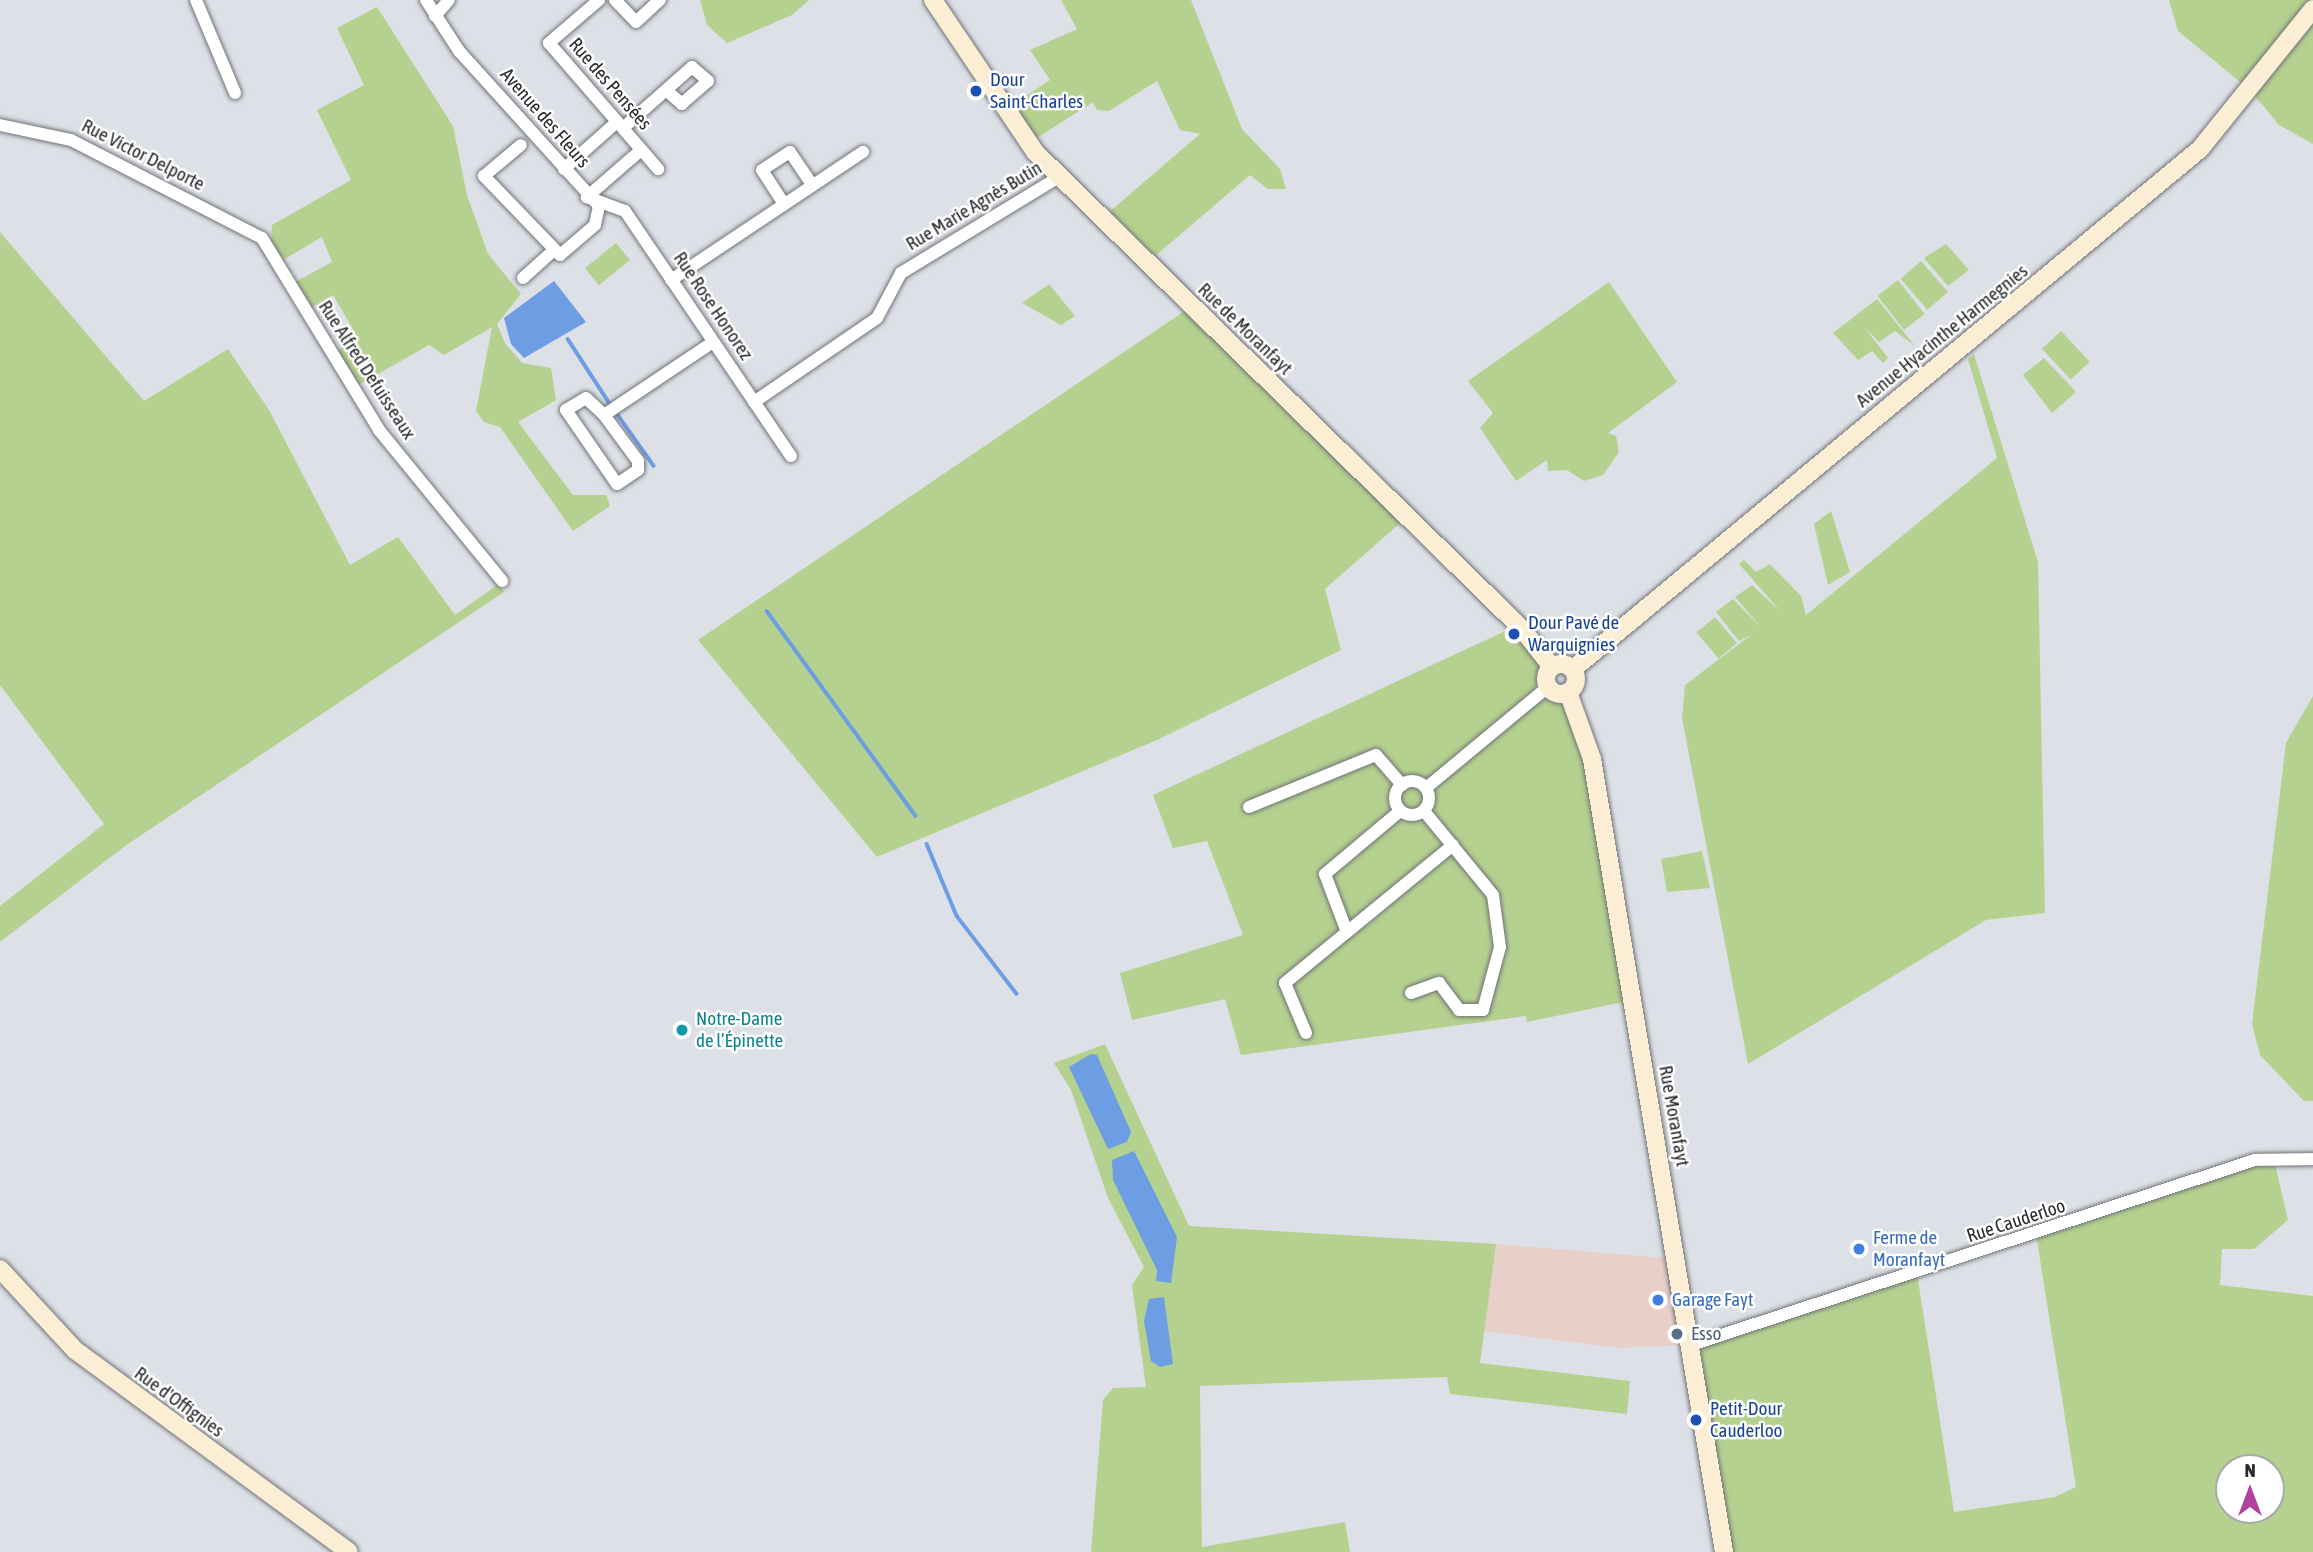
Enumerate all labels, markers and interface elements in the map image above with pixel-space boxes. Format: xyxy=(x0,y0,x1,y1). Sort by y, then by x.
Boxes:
street label: Rue des Pensées xyxy=(564,33,656,135)
street label: Avenue des Fleurs xyxy=(495,63,595,173)
place label: Dour Saint-Charles xyxy=(990,69,1083,113)
marker: Dour Saint-Charles xyxy=(968,83,984,99)
street label: Rue Victor Delporte xyxy=(78,114,208,196)
street label: Rue Marie Agnès Butin xyxy=(902,156,1046,256)
street label: Rue Rose Honorez xyxy=(668,248,758,364)
street label: Avenue Hyacinthe Harmegnies xyxy=(1852,260,2032,412)
street label: Rue de Moranfayt xyxy=(1193,278,1297,380)
street label: Rue Alfred Defuisseaux xyxy=(314,296,420,444)
place label: Dour Pavé de Warquignies xyxy=(1528,612,1619,656)
marker: Dour Pavé de Warquignies xyxy=(1506,626,1522,642)
place label: Notre-Dame de l’Épinette xyxy=(696,1008,783,1052)
marker: Notre-Dame de l’Épinette xyxy=(674,1022,690,1038)
street label: Rue Moranfayt xyxy=(1654,1064,1694,1168)
street label: Rue Cauderloo xyxy=(1964,1194,2068,1248)
place label: Ferme de Moranfayt xyxy=(1873,1227,1945,1271)
marker: Ferme de Moranfayt xyxy=(1851,1241,1867,1257)
place label: Garage Fayt xyxy=(1672,1289,1753,1311)
marker: Garage Fayt xyxy=(1650,1292,1666,1308)
place label: Esso xyxy=(1691,1323,1721,1345)
marker: Esso xyxy=(1669,1326,1685,1342)
street label: Rue d'Offignies xyxy=(130,1362,228,1442)
place label: Petit-Dour Cauderloo xyxy=(1710,1398,1783,1442)
marker: Petit-Dour Cauderloo xyxy=(1688,1412,1704,1428)
north arrow xyxy=(2215,1454,2285,1524)
text: N xyxy=(2244,1459,2256,1481)

